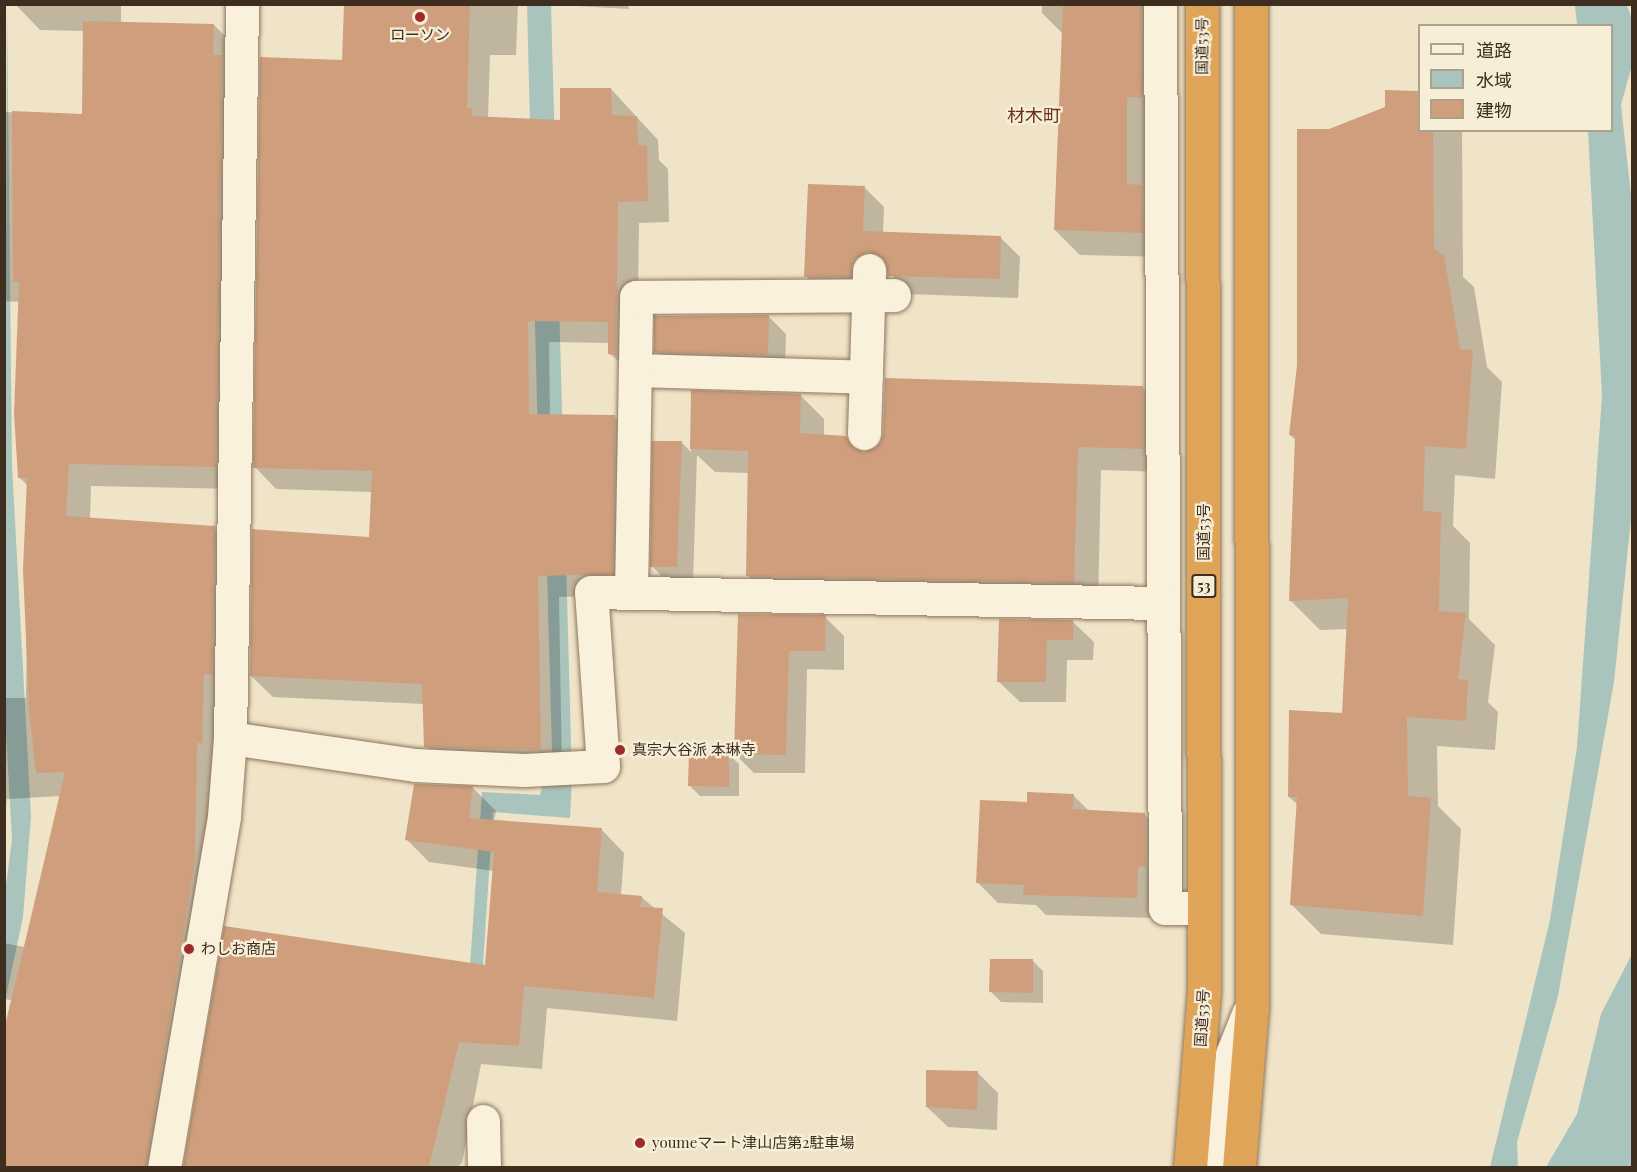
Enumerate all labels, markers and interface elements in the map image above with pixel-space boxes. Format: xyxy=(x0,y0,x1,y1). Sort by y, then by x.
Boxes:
marker: ローソン xyxy=(413,10,427,24)
street label: 国道53号 xyxy=(1193,17,1211,75)
legend xyxy=(1418,24,1613,132)
place label: ローソン xyxy=(390,26,450,44)
text: 道路 xyxy=(1476,38,1512,62)
text: 水域 xyxy=(1476,68,1512,92)
text: 建物 xyxy=(1476,98,1512,122)
district label: 材木町 xyxy=(1007,104,1061,126)
street label: 国道53号 xyxy=(1195,503,1213,561)
road number: 53 xyxy=(1190,575,1218,597)
place label: 真宗大谷派 本琳寺 xyxy=(632,741,756,759)
marker: 真宗大谷派 本琳寺 xyxy=(613,743,627,757)
place label: わしお商店 xyxy=(201,940,276,958)
marker: わしお商店 xyxy=(182,942,196,956)
street label: 国道53号 xyxy=(1191,989,1213,1047)
place label: youmeマート津山店第2駐車場 xyxy=(652,1134,854,1152)
marker: youmeマート津山店第2駐車場 xyxy=(633,1136,647,1150)

